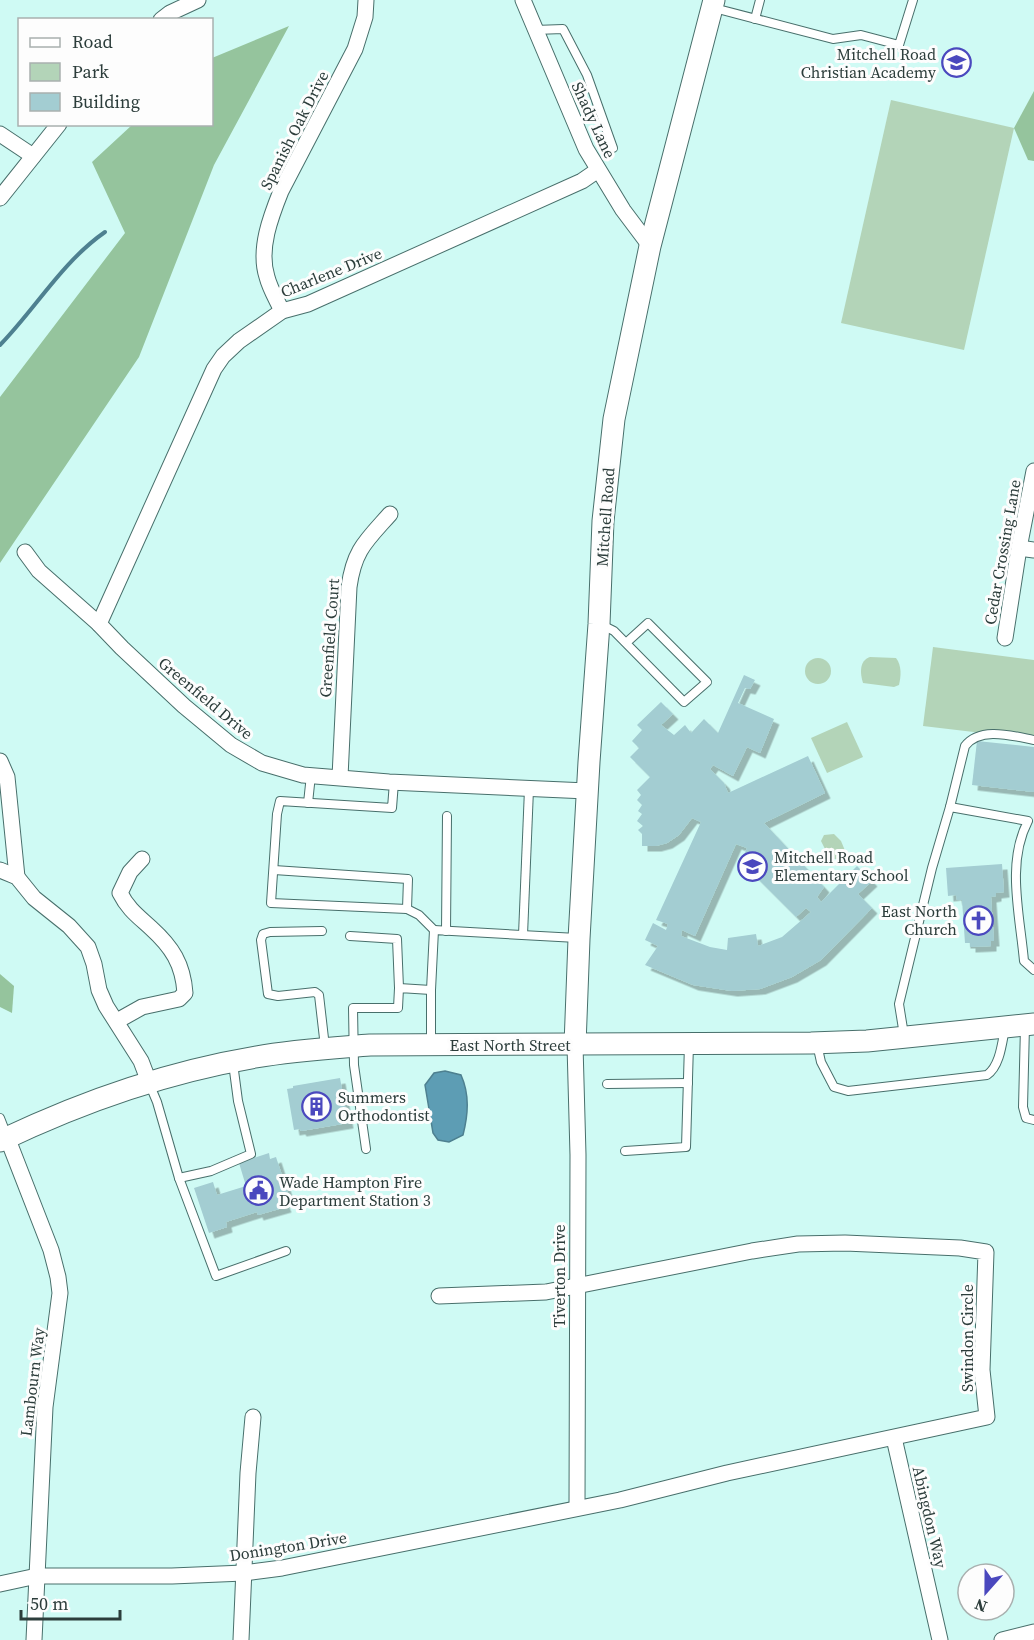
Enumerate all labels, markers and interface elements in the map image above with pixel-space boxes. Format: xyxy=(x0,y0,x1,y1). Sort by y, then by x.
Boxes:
legend xyxy=(18,18,213,126)
text: Road xyxy=(72,29,113,54)
place label: Mitchell Road Christian Academy xyxy=(801,43,937,83)
school or university icon: Mitchell Road Christian Academy xyxy=(941,47,973,79)
text: Park xyxy=(72,59,109,84)
street label: Spanish Oak Drive xyxy=(255,67,333,193)
street label: Shady Lane xyxy=(567,78,621,162)
text: Building xyxy=(72,89,140,114)
street label: Charlene Drive xyxy=(277,242,385,302)
street label: Mitchell Road xyxy=(591,467,619,567)
street label: Cedar Crossing Lane xyxy=(978,478,1026,626)
street label: Greenfield Court xyxy=(314,577,344,698)
street label: Greenfield Drive xyxy=(154,652,258,744)
place label: Mitchell Road Elementary School xyxy=(774,846,909,886)
school or university icon: Mitchell Road Elementary School xyxy=(737,850,769,882)
place label: East North Church xyxy=(881,900,957,940)
church icon: East North Church xyxy=(962,904,994,936)
street label: East North Street xyxy=(450,1034,571,1056)
place label: Summers Orthodontist xyxy=(338,1086,430,1126)
building icon: Summers Orthodontist xyxy=(301,1090,333,1122)
place label: Wade Hampton Fire Department Station 3 xyxy=(279,1171,431,1211)
public building icon: Wade Hampton Fire Department Station 3 xyxy=(242,1175,274,1207)
street label: Tiverton Drive xyxy=(548,1224,570,1328)
street label: Swindon Circle xyxy=(956,1284,978,1392)
street label: Lambourn Way xyxy=(14,1326,50,1438)
street label: Abingdon Way xyxy=(908,1464,953,1571)
street label: Donington Drive xyxy=(228,1526,348,1566)
north arrow xyxy=(956,1562,1016,1622)
scale bar xyxy=(21,1583,120,1621)
text: 50 m xyxy=(30,1591,68,1616)
text: N xyxy=(971,1594,990,1618)

